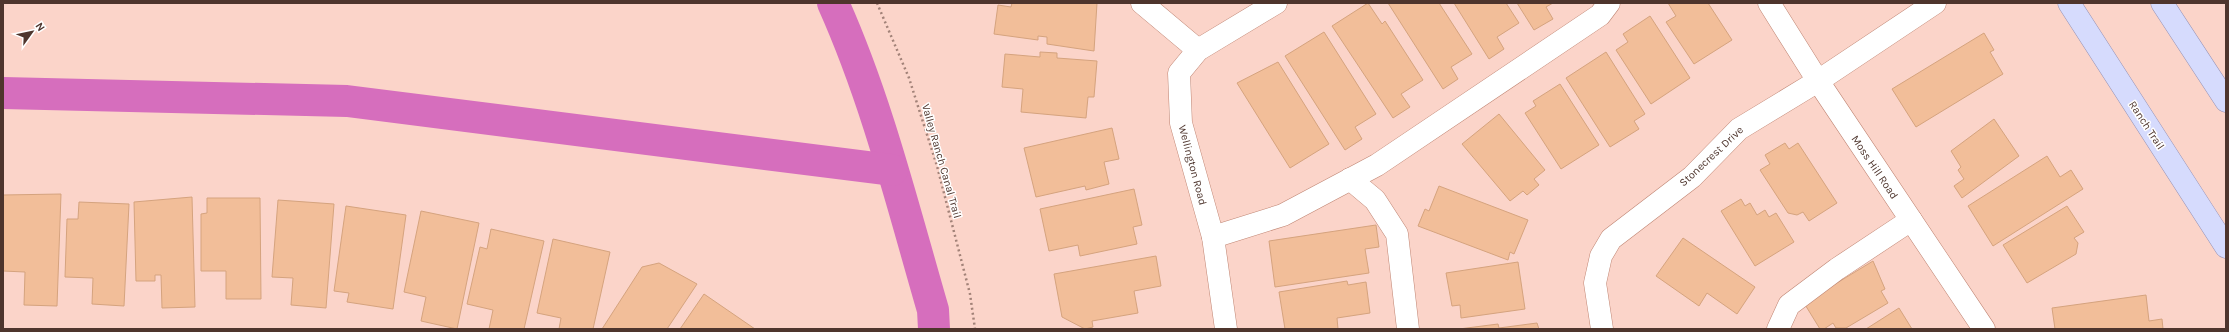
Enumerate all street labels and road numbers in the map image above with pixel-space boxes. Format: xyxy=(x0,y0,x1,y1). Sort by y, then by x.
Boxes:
street label: Ranch Trail xyxy=(2126,98,2167,152)
street label: Valley Ranch Canal Trail xyxy=(919,103,964,220)
street label: Stonecrest Drive xyxy=(1677,123,1746,189)
street label: Wellington Road xyxy=(1176,124,1209,206)
street label: Moss Hill Road xyxy=(1848,133,1901,202)

